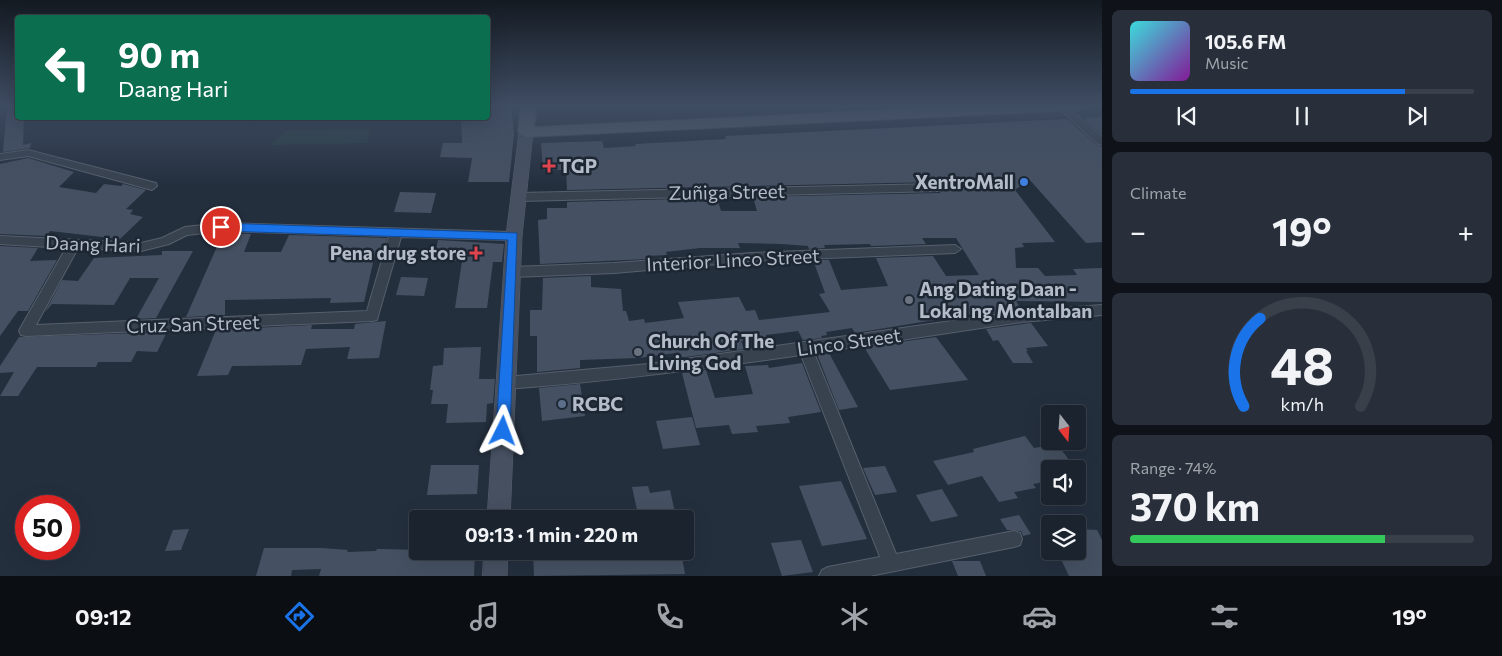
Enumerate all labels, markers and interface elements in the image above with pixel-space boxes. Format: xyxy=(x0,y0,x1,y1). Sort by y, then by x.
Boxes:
text: 105.6 FM xyxy=(1205,30,1286,53)
text: 90 m xyxy=(118,32,200,75)
icon: left xyxy=(35,35,100,100)
text: Music xyxy=(1205,53,1249,72)
text: Daang Hari xyxy=(118,75,228,102)
icon: previous xyxy=(1173,102,1201,130)
icon: pause xyxy=(1288,102,1316,130)
icon: next xyxy=(1403,102,1431,130)
place label: TGP xyxy=(559,154,597,177)
marker: TGP xyxy=(543,160,555,172)
place label: XentroMall xyxy=(915,170,1014,193)
marker: XentroMall xyxy=(1018,176,1030,188)
street label: Zuñiga Street xyxy=(669,179,786,204)
text: Climate xyxy=(1130,183,1186,202)
pin xyxy=(200,206,242,248)
text: 19° xyxy=(1272,207,1332,254)
icon: arrive xyxy=(207,213,235,241)
text: − xyxy=(1130,214,1146,248)
text: + xyxy=(1458,214,1474,248)
street label: Daang Hari xyxy=(45,230,141,257)
place label: Pena drug store xyxy=(330,241,466,264)
street label: Interior Linco Street xyxy=(646,243,820,276)
marker: Pena drug store xyxy=(470,247,482,259)
place label: Ang Dating Daan - Lokal ng Montalban xyxy=(919,277,1092,322)
marker: Ang Dating Daan - Lokal ng Montalban xyxy=(903,294,915,306)
street label: Cruz San Street xyxy=(126,310,260,337)
street label: Linco Street xyxy=(795,323,903,360)
place label: Church Of The Living God xyxy=(648,329,774,374)
text: 48 xyxy=(1270,332,1334,396)
marker: Church Of The Living God xyxy=(632,346,644,358)
place label: RCBC xyxy=(572,392,623,415)
text: km/h xyxy=(1280,393,1324,415)
marker: RCBC xyxy=(556,398,568,410)
position arrow xyxy=(476,404,528,456)
north arrow xyxy=(1041,405,1086,450)
map controls xyxy=(1041,405,1086,560)
text: Range · 74% xyxy=(1130,458,1216,477)
button: sound xyxy=(1041,460,1086,505)
text: 370 km xyxy=(1130,482,1260,529)
speed limit sign: 50 xyxy=(15,495,80,560)
button: layers xyxy=(1041,515,1086,560)
text: 09:13 · 1 min · 220 m xyxy=(465,523,638,546)
icon: directions xyxy=(282,599,317,634)
icon: music xyxy=(467,599,502,634)
icon: phone xyxy=(652,599,687,634)
icon: climate xyxy=(837,599,872,634)
icon: car xyxy=(1022,599,1057,634)
icon: filters xyxy=(1207,599,1242,634)
text: 09:12 xyxy=(75,603,132,630)
text: 19° xyxy=(1392,603,1427,630)

